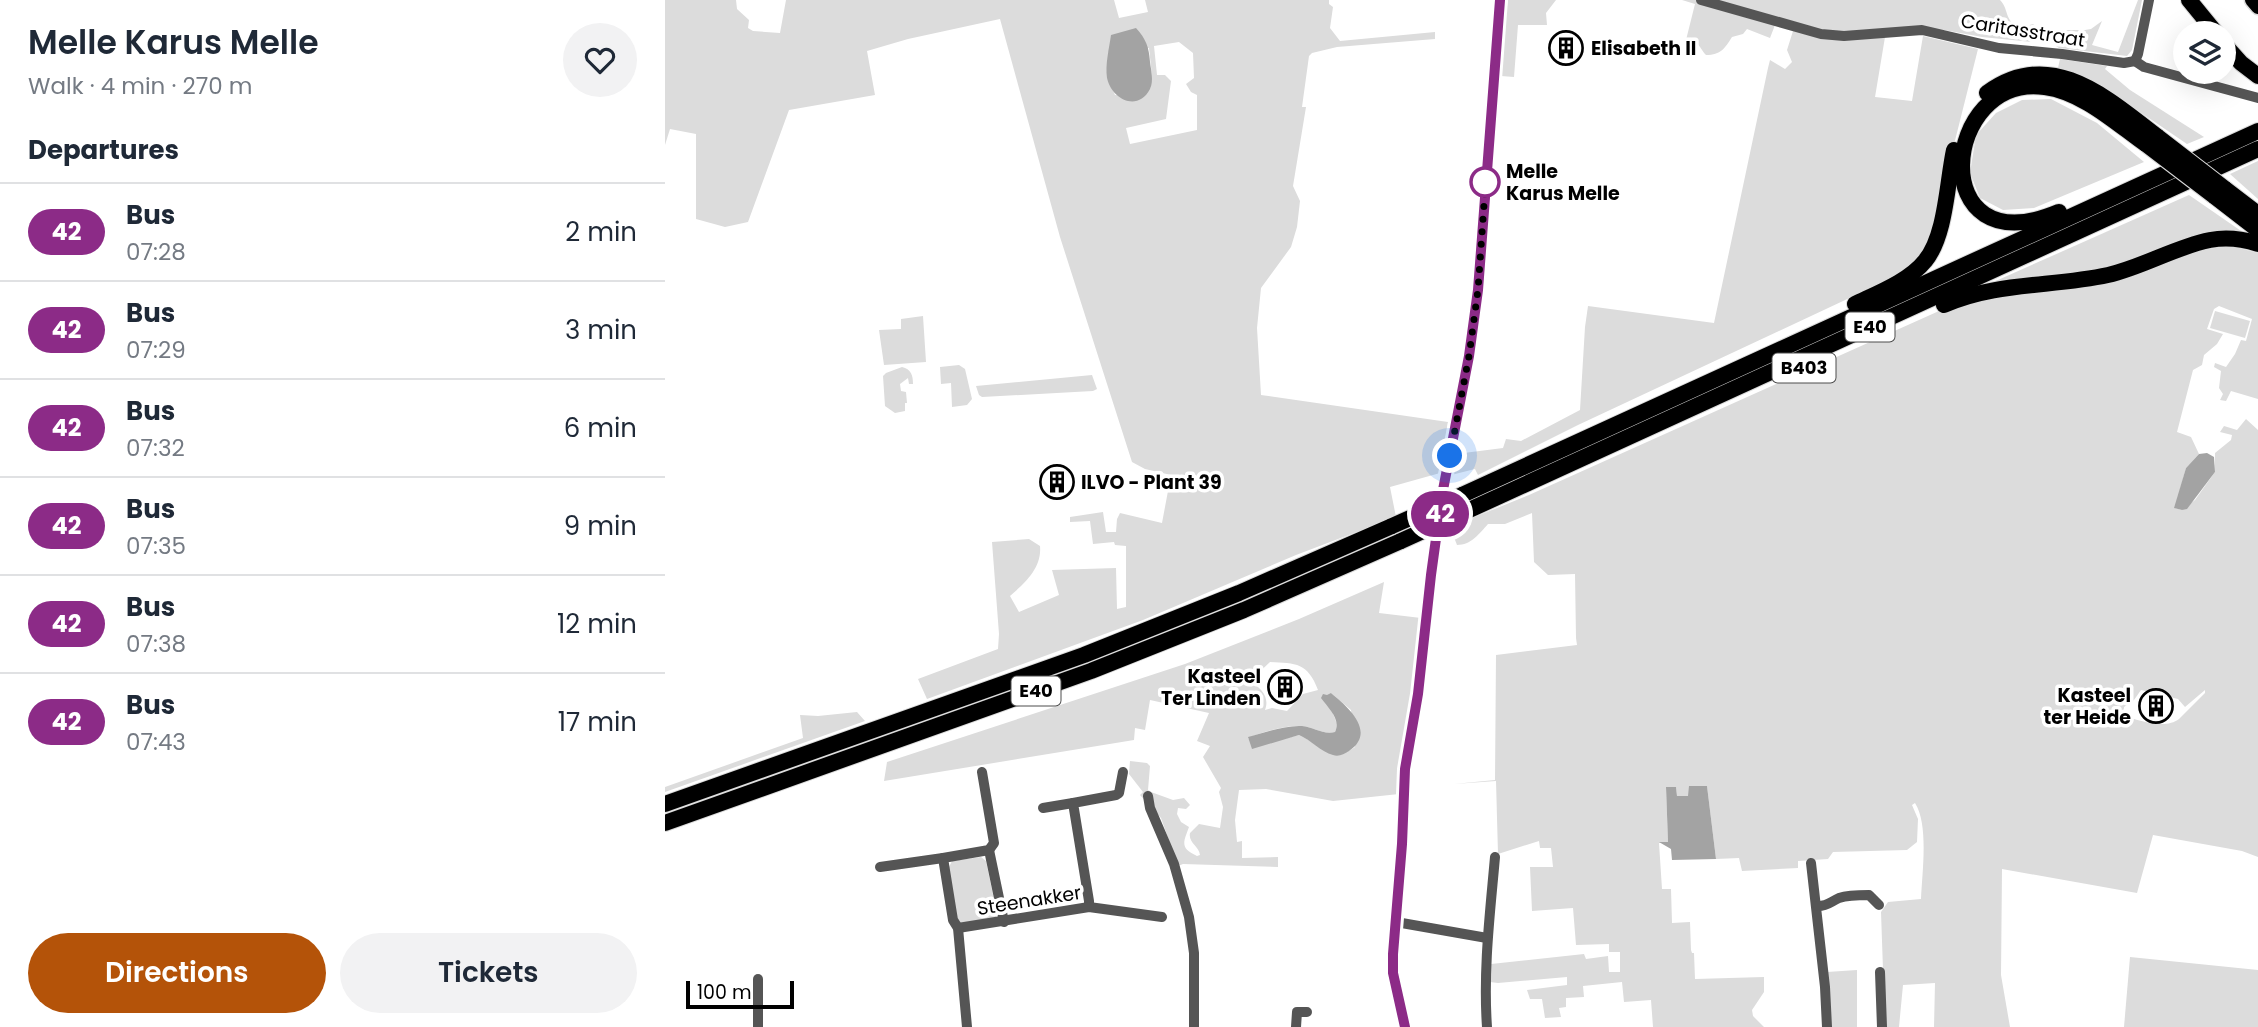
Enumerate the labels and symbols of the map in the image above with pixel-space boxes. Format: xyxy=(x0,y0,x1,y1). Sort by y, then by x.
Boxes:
street label: Caritasstraat xyxy=(1959,7,2087,54)
building icon: Elisabeth II xyxy=(1547,29,1585,67)
place label: Elisabeth II xyxy=(1591,35,1696,62)
place label: Melle Karus Melle xyxy=(1506,158,1620,207)
marker: Melle Karus Melle xyxy=(1470,167,1500,197)
road number: E40 xyxy=(1845,312,1895,342)
road number: B403 xyxy=(1773,354,1835,382)
your location xyxy=(1432,438,1467,473)
building icon: ILVO - Plant 39 xyxy=(1038,463,1076,501)
place label: ILVO - Plant 39 xyxy=(1081,469,1222,496)
line badge: 42 xyxy=(1409,491,1471,537)
place label: Kasteel Ter Linden xyxy=(1161,663,1261,712)
building icon: Kasteel Ter Linden xyxy=(1266,668,1304,706)
road number: E40 xyxy=(1011,676,1061,706)
place label: Kasteel ter Heide xyxy=(2044,682,2131,731)
building icon: Kasteel ter Heide xyxy=(2137,687,2175,725)
street label: Steenakker xyxy=(975,879,1083,922)
scale bar xyxy=(686,978,795,1010)

